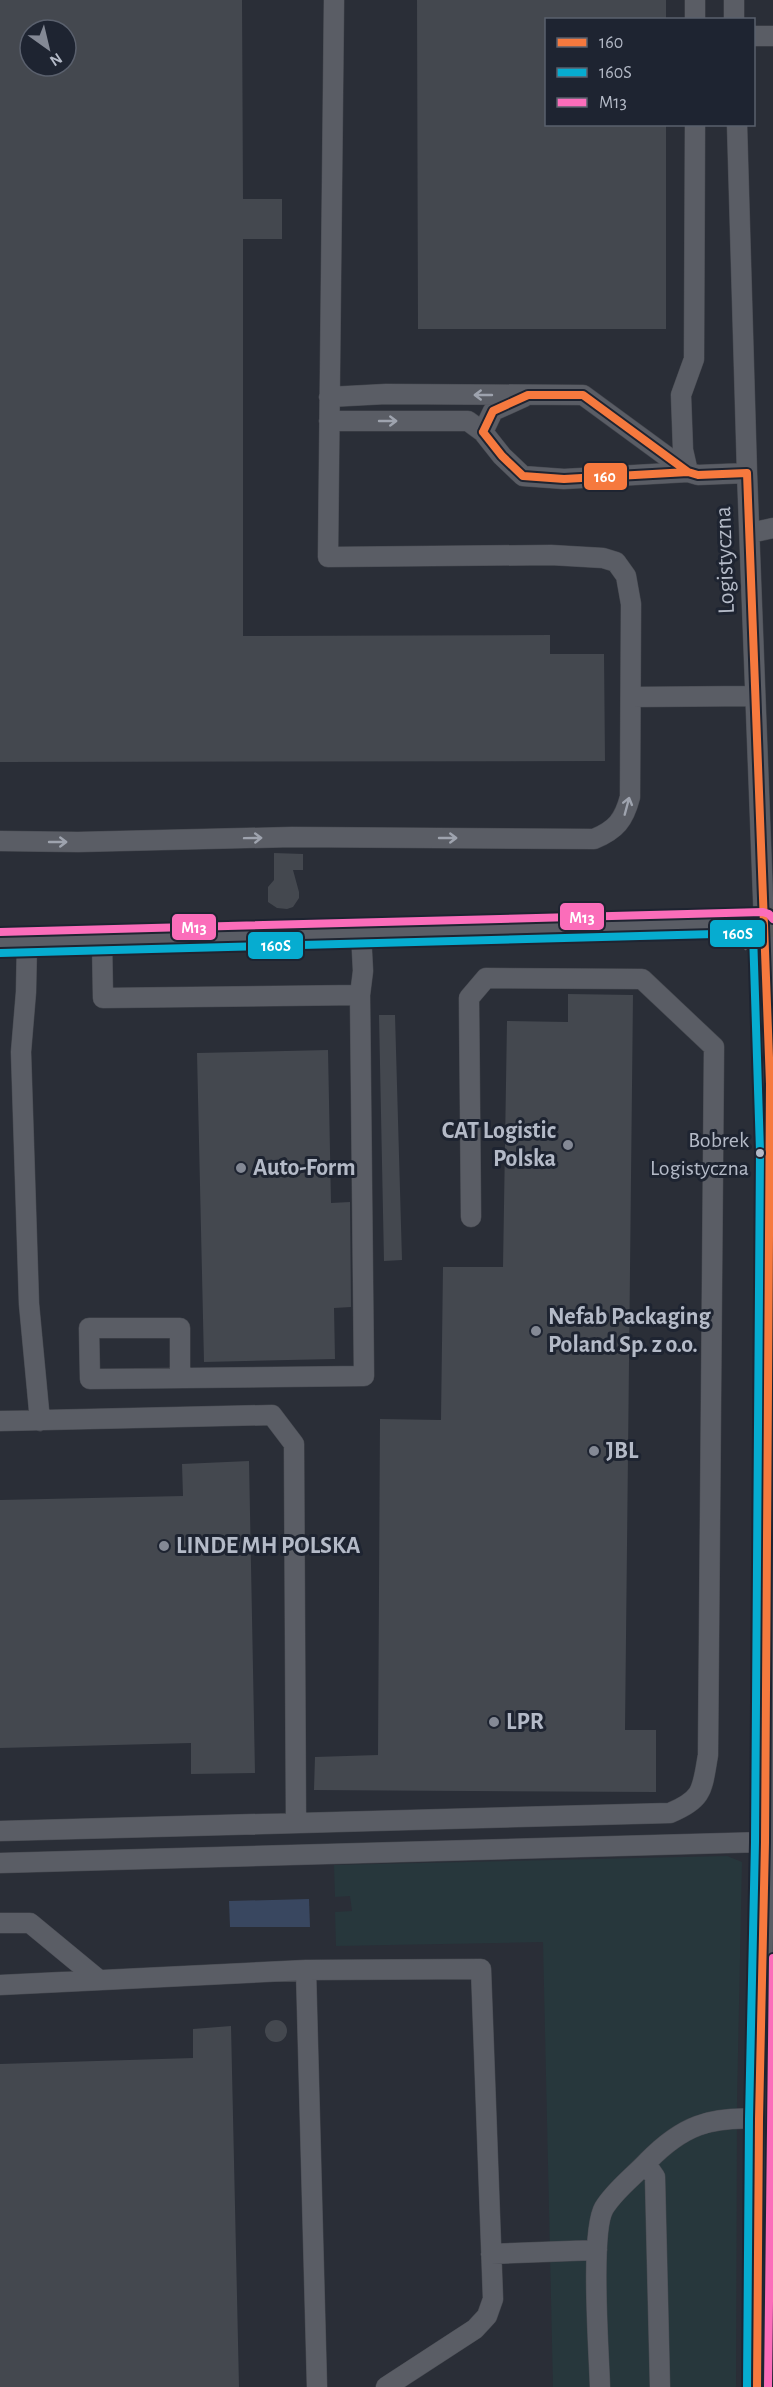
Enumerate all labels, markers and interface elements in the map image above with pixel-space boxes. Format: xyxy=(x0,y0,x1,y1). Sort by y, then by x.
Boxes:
north arrow xyxy=(18,18,78,78)
legend xyxy=(545,18,755,126)
text: 160 xyxy=(599,34,623,52)
text: N xyxy=(47,50,65,69)
text: 160S xyxy=(599,64,632,82)
text: M13 xyxy=(599,94,627,112)
one-way arrow xyxy=(474,389,494,400)
one-way arrow xyxy=(377,415,397,427)
line badge: 160 xyxy=(583,462,628,491)
text: 160 xyxy=(594,469,616,485)
street label: Logistyczna xyxy=(711,506,739,614)
one-way arrow xyxy=(622,797,634,816)
one-way arrow xyxy=(243,832,263,843)
one-way arrow xyxy=(438,832,458,844)
one-way arrow xyxy=(48,836,68,848)
line badge: M13 xyxy=(559,902,605,931)
text: M13 xyxy=(569,910,595,926)
line badge: M13 xyxy=(171,913,217,941)
line badge: 160S xyxy=(709,919,766,948)
text: M13 xyxy=(181,920,207,936)
text: 160S xyxy=(723,926,753,942)
line badge: 160S xyxy=(247,931,304,960)
text: 160S xyxy=(261,938,291,954)
place label: CAT Logistic Polska xyxy=(442,1119,556,1171)
place label: Bobrek Logistyczna xyxy=(650,1129,749,1179)
marker: CAT Logistic Polska xyxy=(561,1138,575,1152)
marker: Bobrek Logistyczna xyxy=(754,1147,766,1159)
place label: Auto-Form xyxy=(253,1156,356,1180)
marker: Auto-Form xyxy=(234,1161,248,1175)
place label: Nefab Packaging Poland Sp. z o.o. xyxy=(548,1305,711,1357)
marker: Nefab Packaging Poland Sp. z o.o. xyxy=(529,1324,543,1338)
place label: JBL xyxy=(606,1439,639,1463)
marker: JBL xyxy=(587,1444,601,1458)
place label: LINDE MH POLSKA xyxy=(176,1534,361,1558)
marker: LINDE MH POLSKA xyxy=(157,1539,171,1553)
place label: LPR xyxy=(506,1710,544,1734)
marker: LPR xyxy=(487,1715,501,1729)

